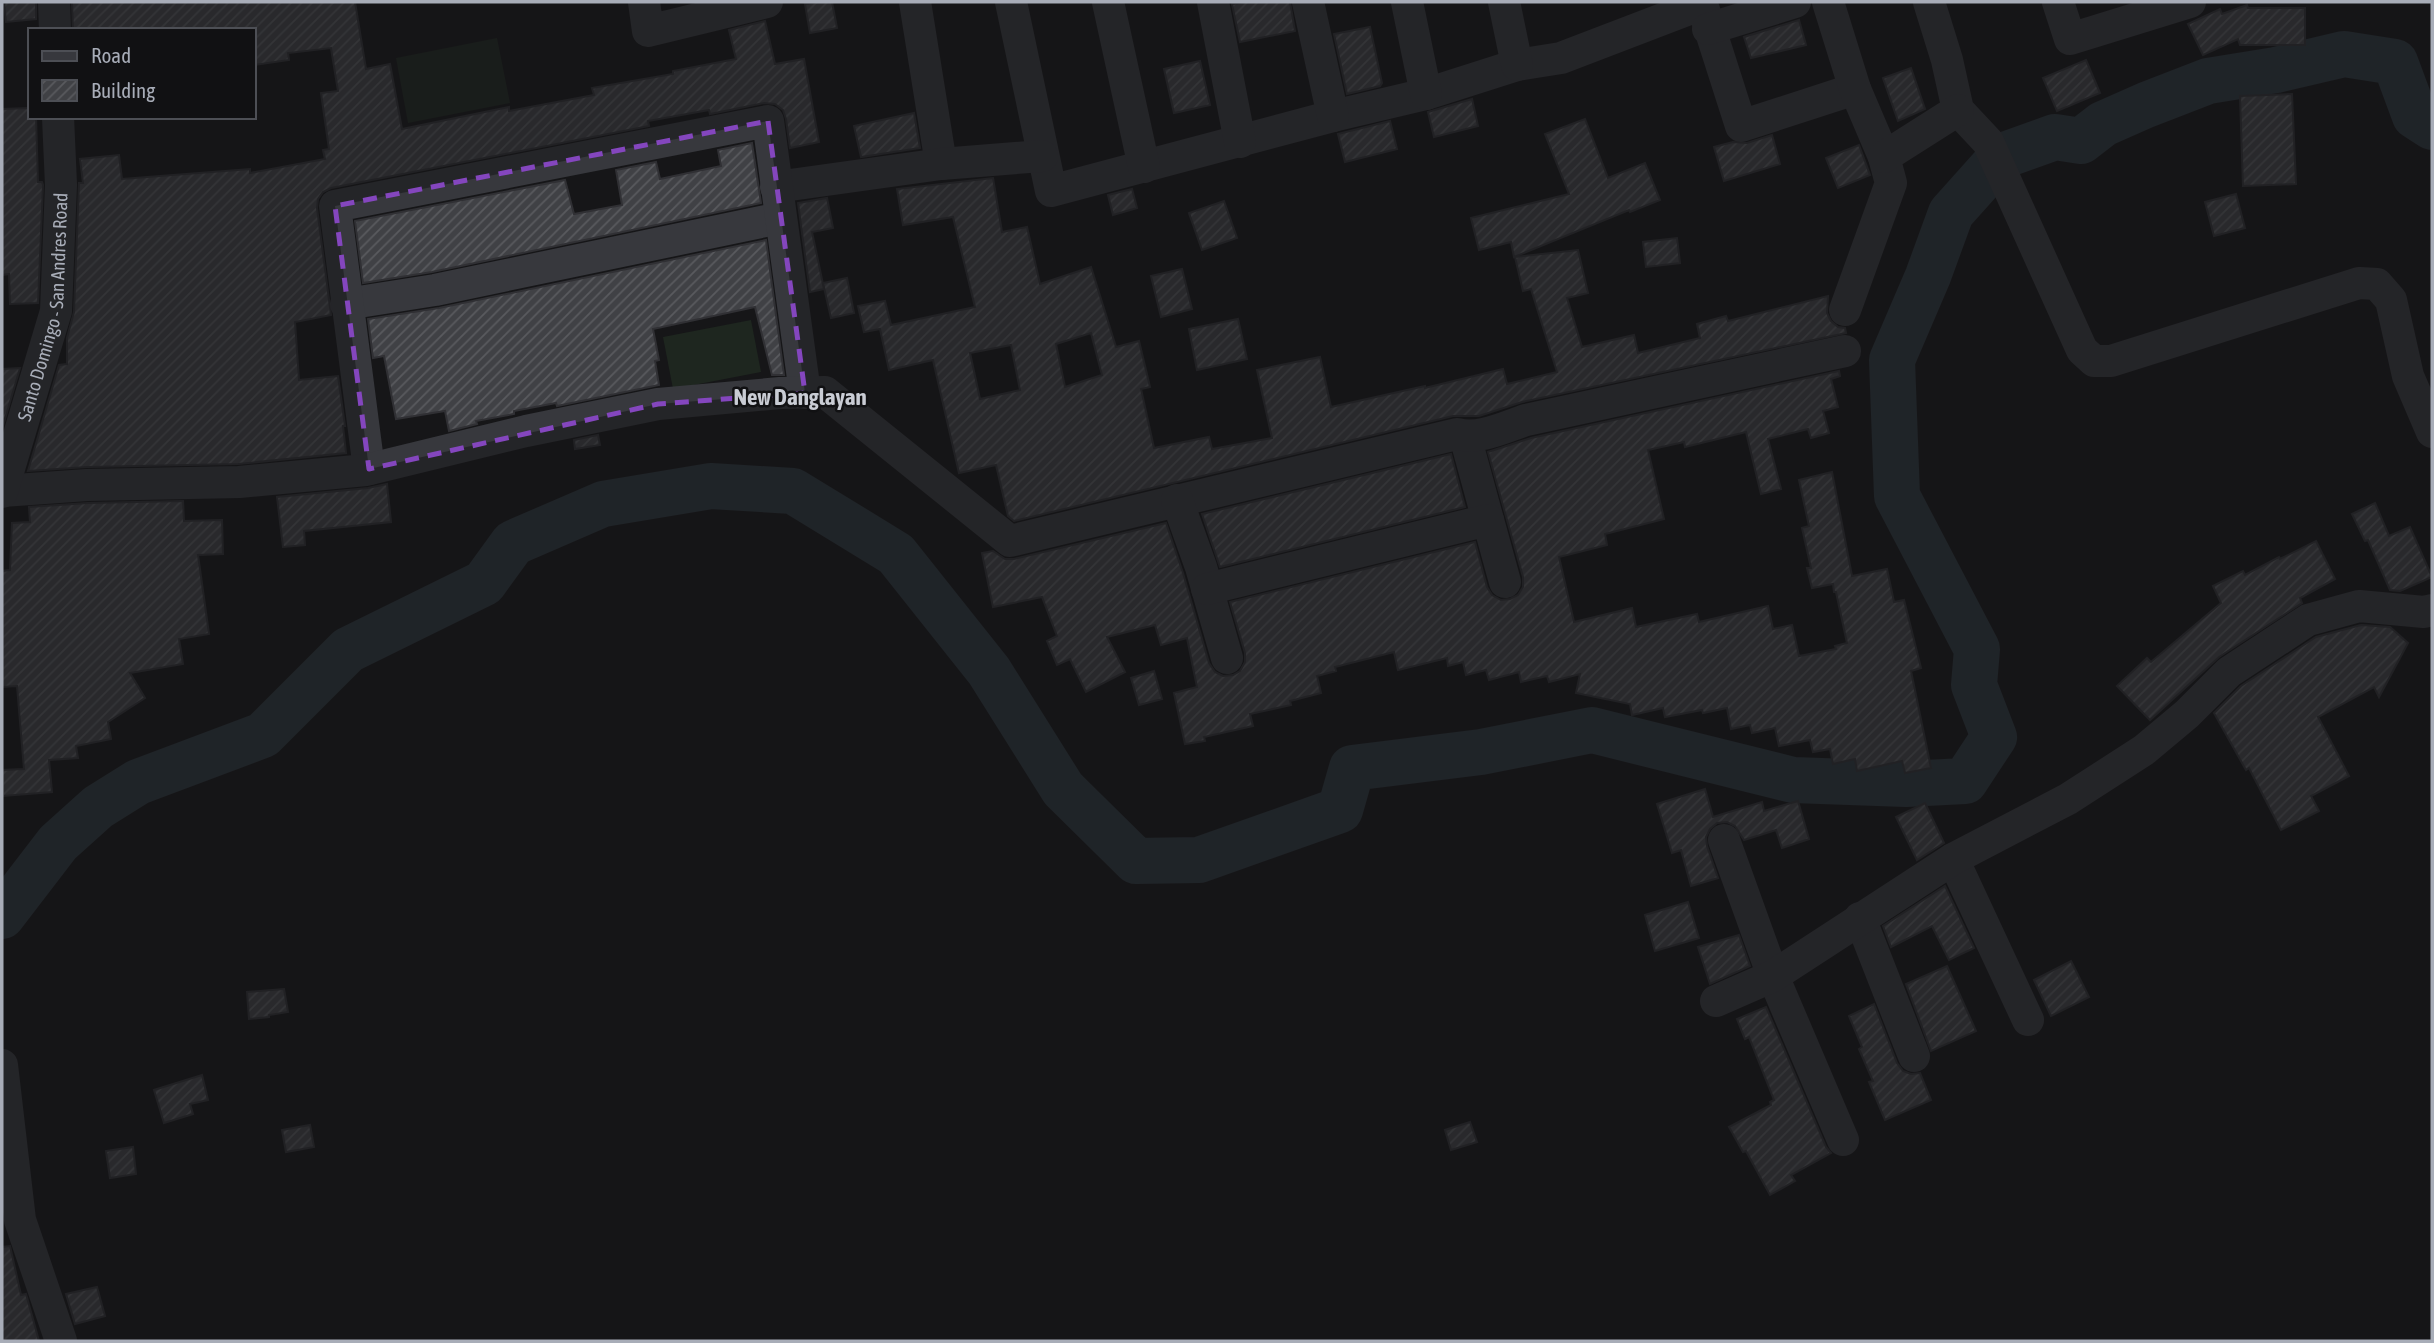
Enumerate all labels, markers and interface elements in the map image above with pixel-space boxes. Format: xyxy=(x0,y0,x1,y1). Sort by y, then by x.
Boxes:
legend xyxy=(28,28,256,119)
text: Road xyxy=(91,43,131,67)
text: Building xyxy=(91,78,155,102)
street label: Santo Domingo - San Andres Road xyxy=(13,192,72,424)
district label: New Danglayan xyxy=(733,384,867,410)

